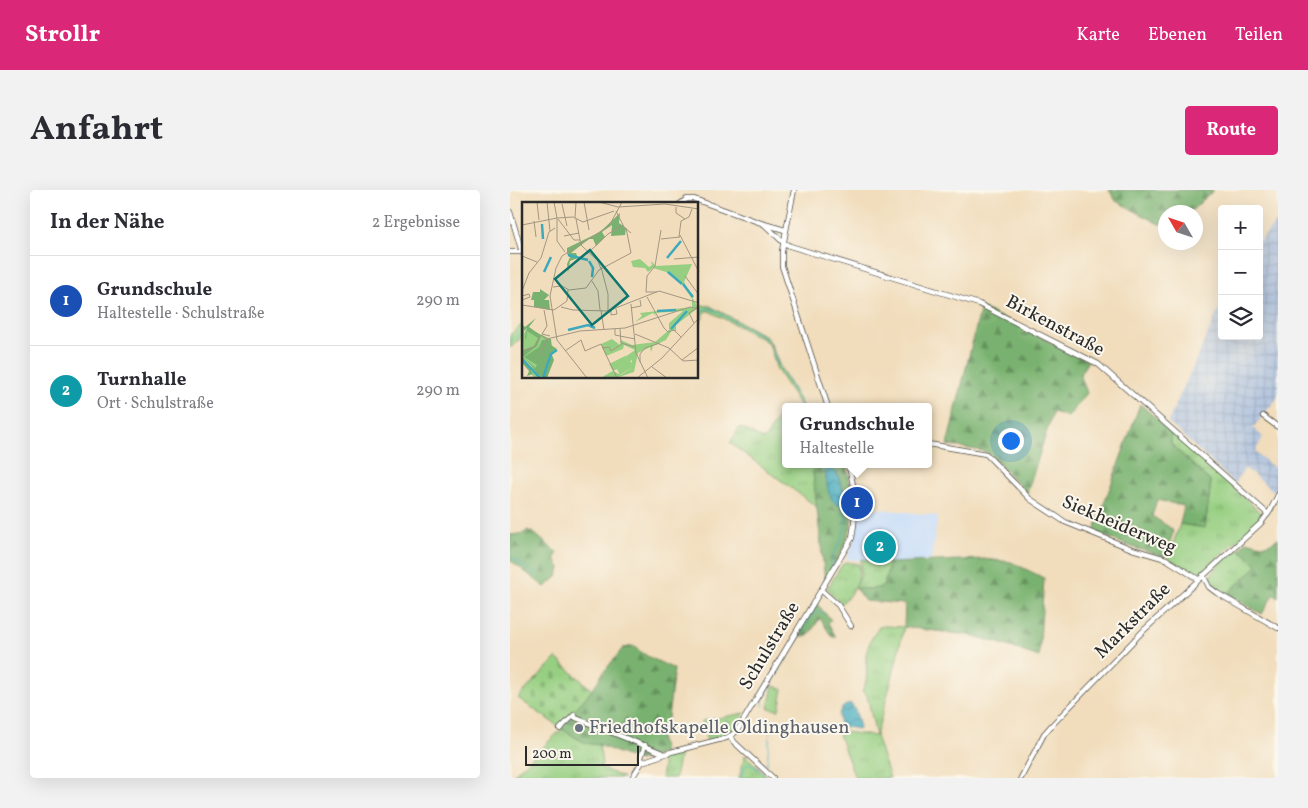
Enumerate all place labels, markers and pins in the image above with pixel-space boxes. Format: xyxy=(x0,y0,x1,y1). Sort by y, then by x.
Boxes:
pin: 1 xyxy=(841,484,873,522)
pin: 2 xyxy=(864,528,896,566)
place label: Friedhofskapelle Oldinghausen xyxy=(589,715,849,741)
marker: Friedhofskapelle Oldinghausen xyxy=(573,722,585,734)

